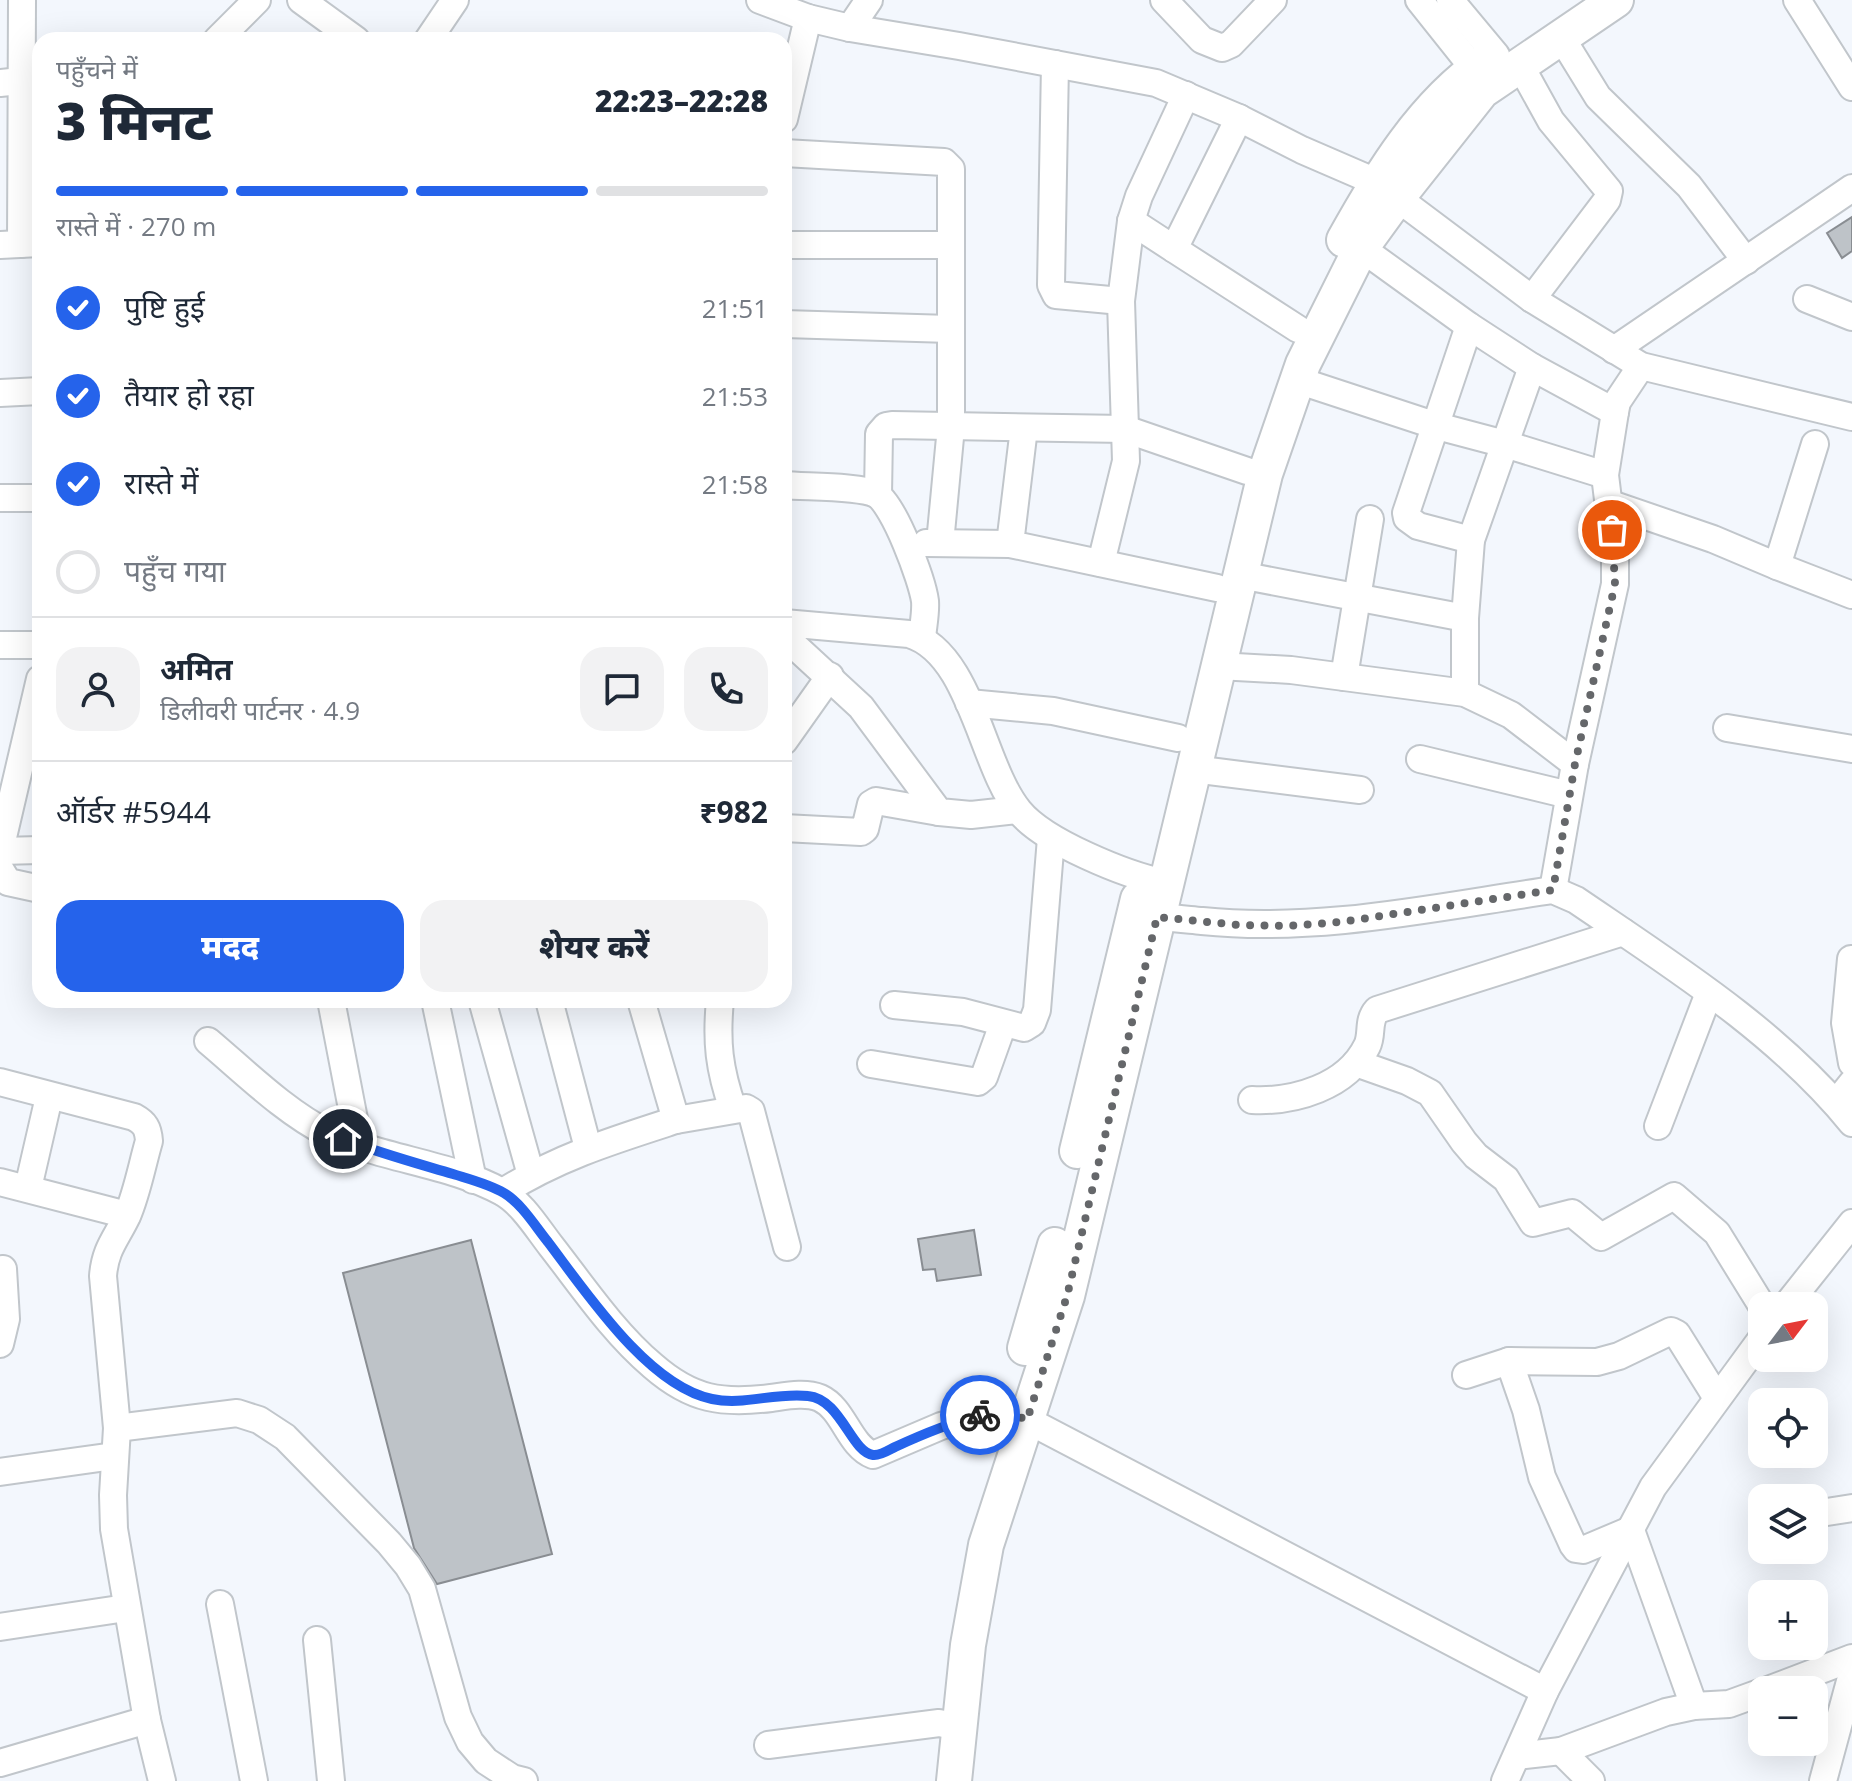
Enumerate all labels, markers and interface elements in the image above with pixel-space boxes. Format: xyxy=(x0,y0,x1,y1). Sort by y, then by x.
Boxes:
text: पहुँचने में xyxy=(56,51,138,87)
text: 22:23–22:28 xyxy=(595,80,768,121)
text: 3 मिनट xyxy=(56,84,212,155)
text: रास्ते में · 270 m xyxy=(56,208,216,244)
icon: check xyxy=(56,286,100,330)
text: पुष्टि हुई xyxy=(124,286,205,327)
text: 21:51 xyxy=(702,290,768,326)
icon: check xyxy=(56,374,100,418)
text: तैयार हो रहा xyxy=(124,374,254,415)
text: 21:53 xyxy=(702,378,768,414)
icon: check xyxy=(56,462,100,506)
text: रास्ते में xyxy=(124,462,199,503)
text: 21:58 xyxy=(702,466,768,502)
pin xyxy=(1578,496,1646,564)
icon: bag xyxy=(1590,508,1634,552)
text: पहुँच गया xyxy=(124,550,226,591)
button: person xyxy=(56,647,140,731)
button: chat xyxy=(580,647,664,731)
button: phone xyxy=(684,647,768,731)
text: अमित xyxy=(160,648,233,689)
text: डिलीवरी पार्टनर · 4.9 xyxy=(160,692,360,728)
text: ऑर्डर #5944 xyxy=(56,791,211,832)
text: ₹982 xyxy=(699,791,768,832)
button: मदद xyxy=(56,900,404,992)
button: शेयर करें xyxy=(420,900,768,992)
pin xyxy=(309,1105,377,1173)
icon: home xyxy=(321,1117,365,1161)
north arrow xyxy=(1748,1292,1828,1372)
map controls xyxy=(1748,1292,1828,1756)
courier xyxy=(940,1375,1020,1455)
button: locate xyxy=(1748,1388,1828,1468)
icon: bike xyxy=(958,1393,1002,1437)
button: layers xyxy=(1748,1484,1828,1564)
button: + xyxy=(1748,1580,1828,1660)
button: − xyxy=(1748,1676,1828,1756)

